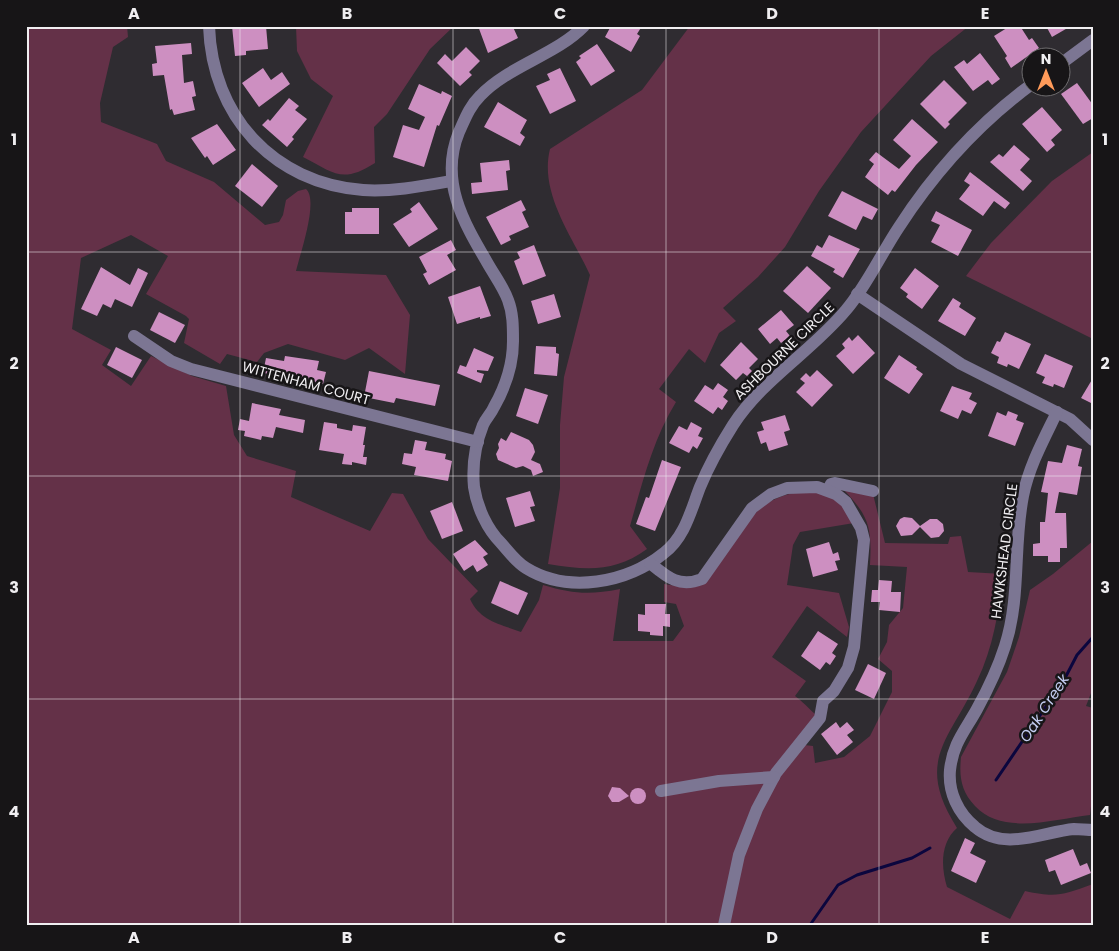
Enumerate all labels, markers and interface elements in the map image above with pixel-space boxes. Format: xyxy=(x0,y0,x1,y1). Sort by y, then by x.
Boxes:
text: A xyxy=(128,2,140,25)
text: B xyxy=(342,2,352,25)
text: C xyxy=(554,2,566,25)
text: D xyxy=(766,2,778,25)
text: E xyxy=(981,2,989,25)
north arrow xyxy=(1022,48,1072,98)
text: N xyxy=(1041,49,1051,69)
text: 1 xyxy=(11,128,17,151)
text: 1 xyxy=(1102,128,1108,151)
street label: ASHBOURNE CIRCLE xyxy=(729,298,839,404)
text: 2 xyxy=(9,352,19,375)
text: 2 xyxy=(1100,352,1110,375)
street label: WITTENHAM COURT xyxy=(240,356,373,410)
street label: HAWKSHEAD CIRCLE xyxy=(986,482,1022,620)
text: 3 xyxy=(9,576,19,599)
text: 3 xyxy=(1100,576,1110,599)
water label: Oak Creek xyxy=(1014,669,1075,746)
text: 4 xyxy=(9,800,20,823)
text: 4 xyxy=(1100,800,1111,823)
text: A xyxy=(128,926,140,949)
text: B xyxy=(342,926,352,949)
text: C xyxy=(554,926,566,949)
text: D xyxy=(766,926,778,949)
text: E xyxy=(981,926,989,949)

